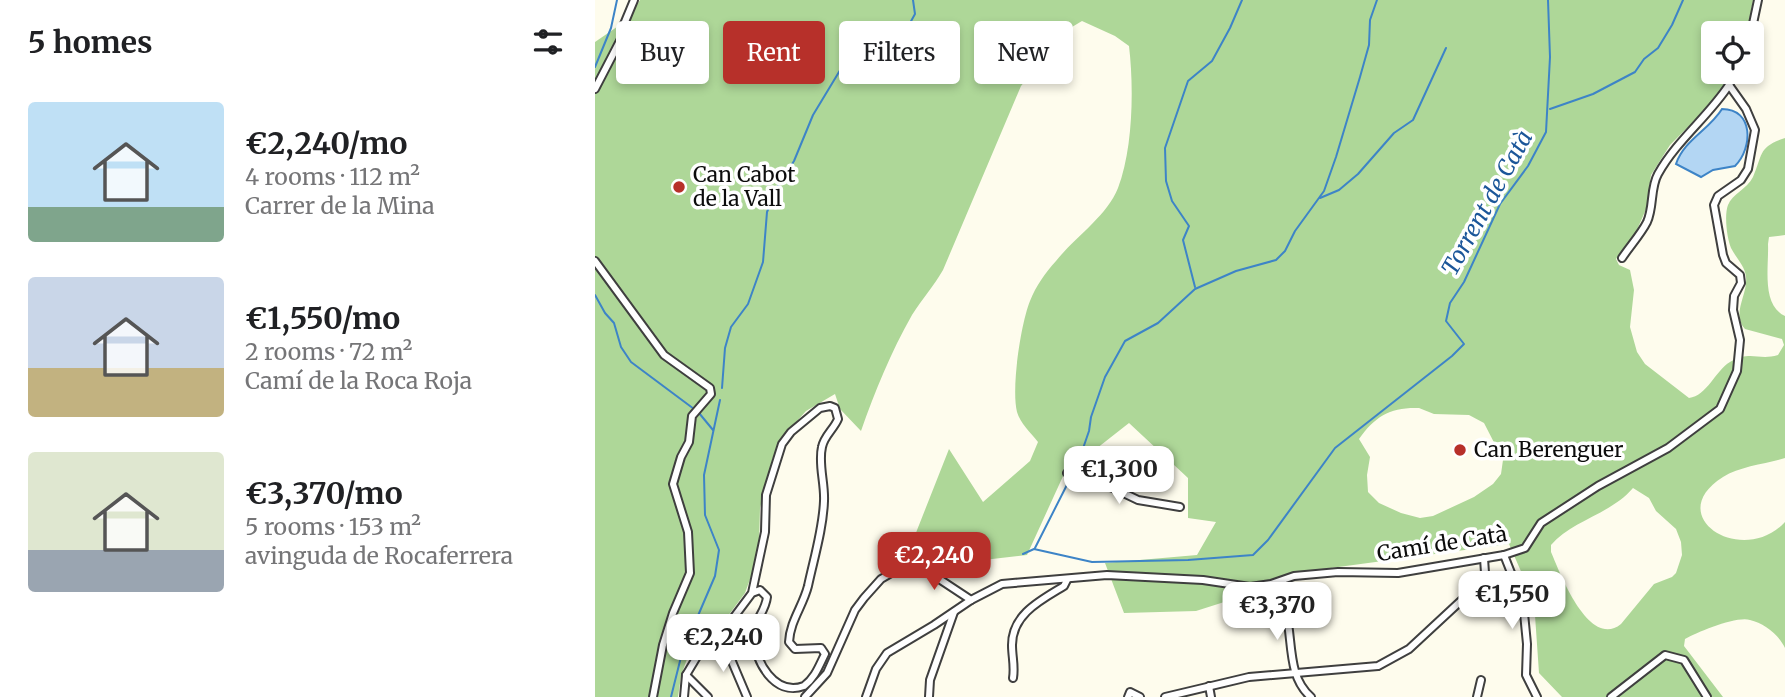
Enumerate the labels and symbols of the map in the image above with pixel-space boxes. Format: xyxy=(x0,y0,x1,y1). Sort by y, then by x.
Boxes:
water label: Torrent de Catà xyxy=(1435,125,1538,280)
place label: Can Cabot de la Vall xyxy=(693,161,796,212)
marker: Can Cabot de la Vall xyxy=(671,179,687,195)
place label: Can Berenguer xyxy=(1474,436,1623,463)
marker: Can Berenguer xyxy=(1452,442,1468,458)
pin: €1,300 xyxy=(1062,447,1176,506)
street label: Camí de Catà xyxy=(1375,520,1509,567)
pin: €2,240 xyxy=(877,532,991,592)
pin: €1,550 xyxy=(1455,572,1569,631)
pin: €3,370 xyxy=(1220,582,1334,642)
pin: €2,240 xyxy=(666,614,780,674)

